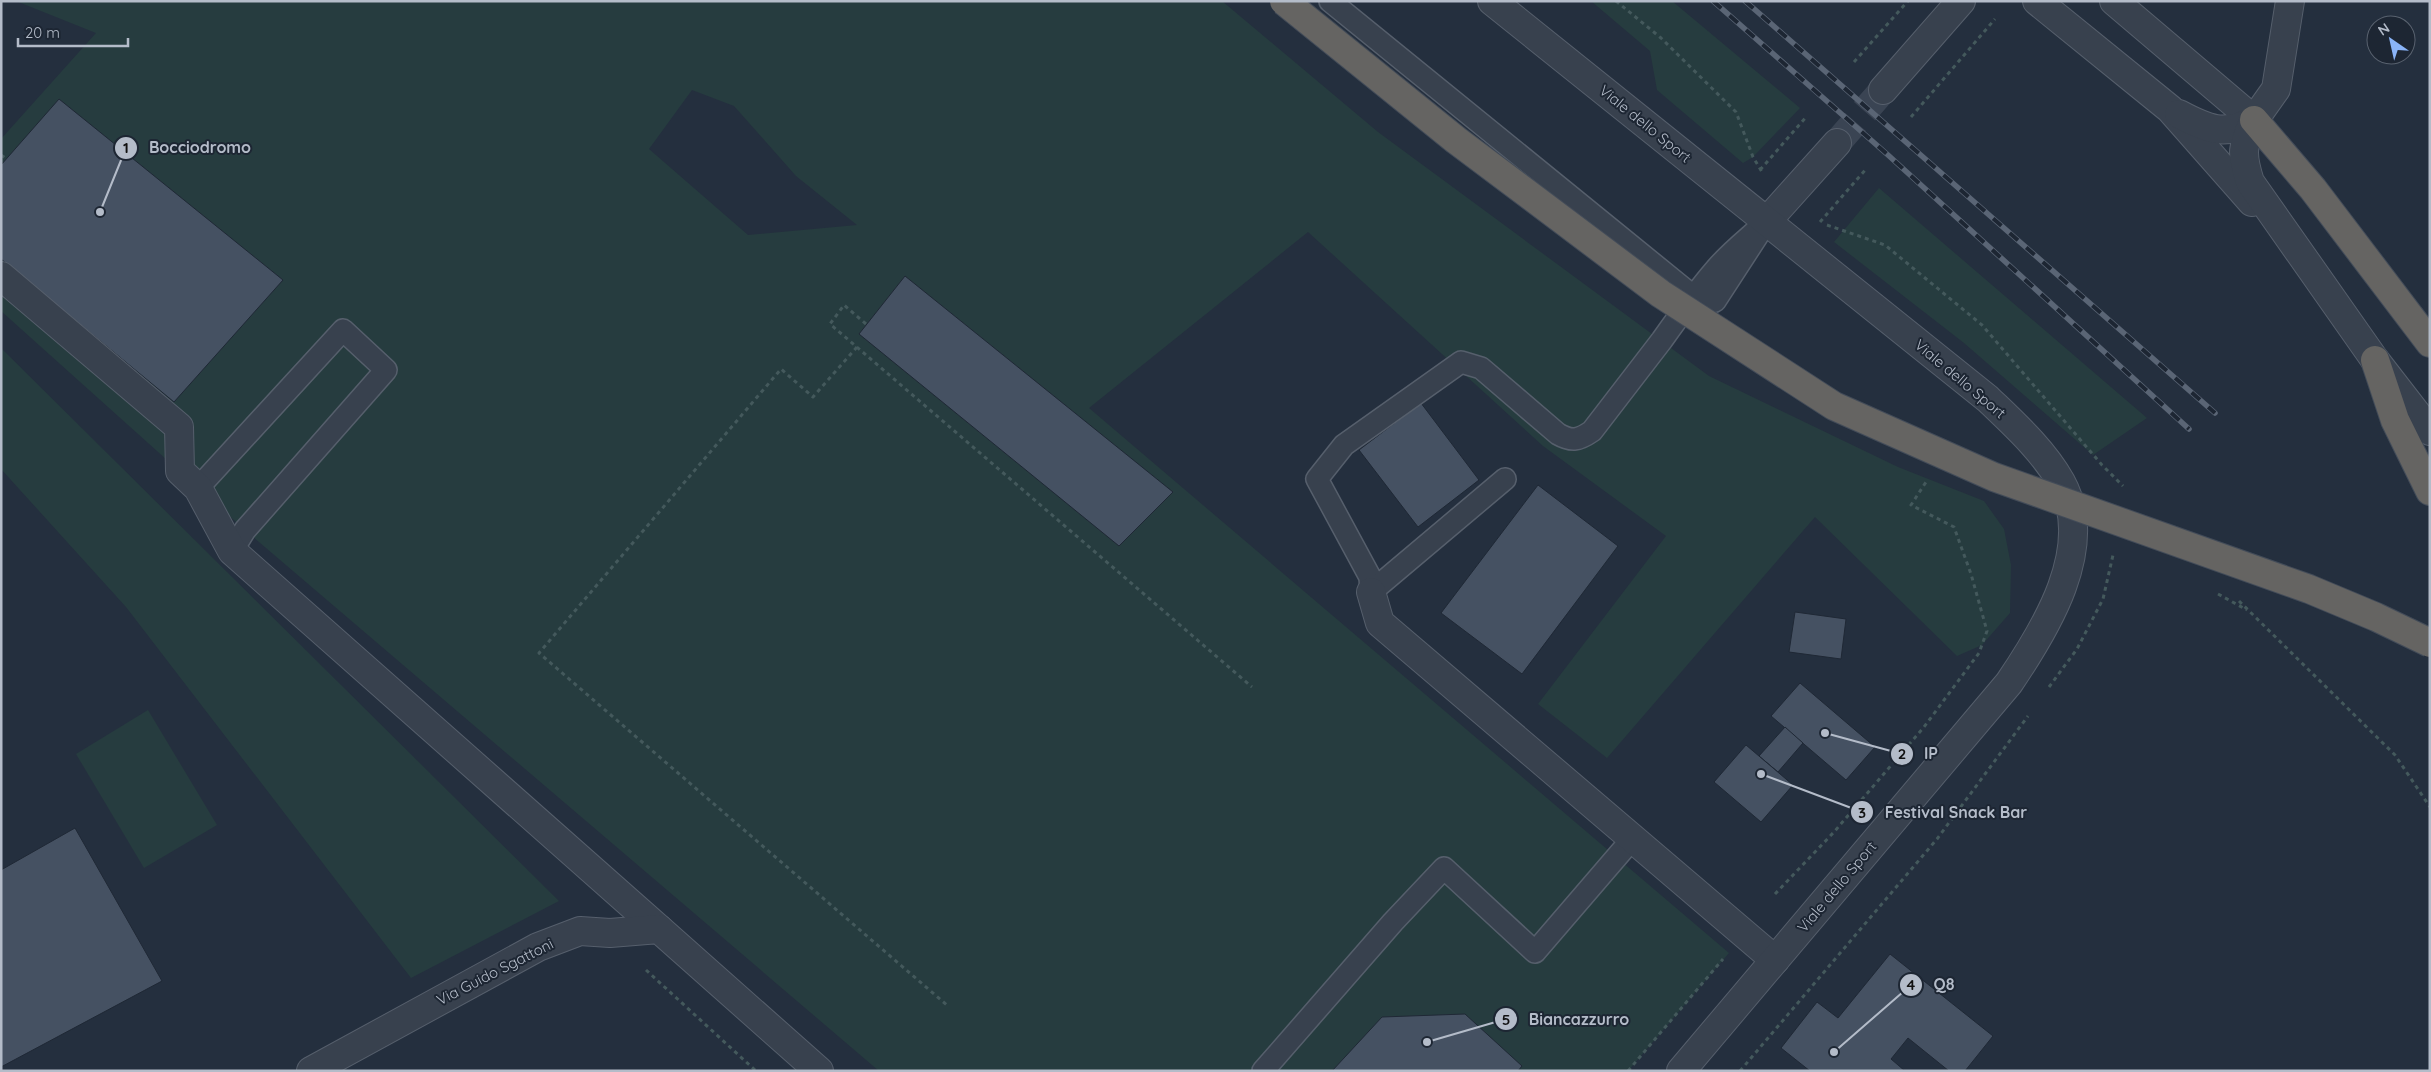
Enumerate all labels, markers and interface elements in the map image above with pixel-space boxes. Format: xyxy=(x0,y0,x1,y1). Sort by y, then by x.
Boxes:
scale bar xyxy=(18,15,128,47)
north arrow xyxy=(2366,15,2416,65)
text: N xyxy=(2374,19,2393,40)
text: 20 m xyxy=(25,23,60,42)
street label: Viale dello Sport xyxy=(1595,81,1695,167)
callout: Bocciodromo xyxy=(114,132,261,163)
text: Bocciodromo xyxy=(149,137,251,157)
text: 1 xyxy=(123,138,129,157)
street label: Viale dello Sport xyxy=(1911,335,2010,422)
callout: IP xyxy=(1889,738,1948,769)
text: IP xyxy=(1924,743,1938,763)
text: 2 xyxy=(1898,744,1906,763)
callout: Festival Snack Bar xyxy=(1849,797,2037,828)
text: Festival Snack Bar xyxy=(1885,802,2027,822)
text: 3 xyxy=(1858,803,1866,822)
street label: Viale dello Sport xyxy=(1793,837,1880,936)
street label: Via Guido Sgattoni xyxy=(433,934,556,1009)
callout: Q8 xyxy=(1899,969,1965,1000)
text: Q8 xyxy=(1934,974,1955,994)
text: 4 xyxy=(1907,975,1916,994)
callout: Biancazzurro xyxy=(1494,1004,1640,1035)
text: Biancazzurro xyxy=(1529,1009,1629,1029)
text: 5 xyxy=(1502,1010,1510,1029)

